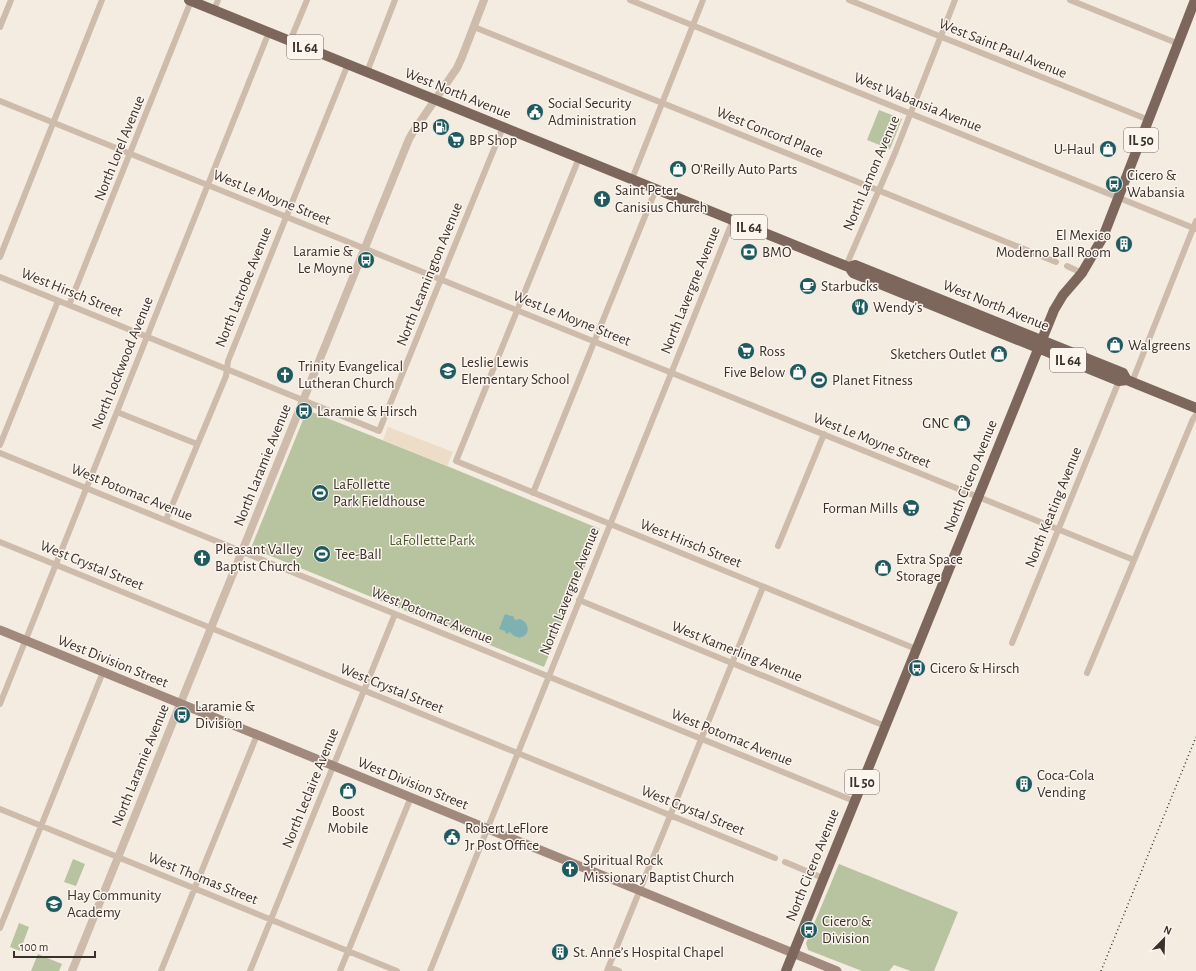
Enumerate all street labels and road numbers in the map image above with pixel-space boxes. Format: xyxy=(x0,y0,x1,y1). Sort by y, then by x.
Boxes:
street label: West Saint Paul Avenue xyxy=(937,16,1069,81)
road number: IL 64 xyxy=(287,35,323,59)
street label: West North Avenue xyxy=(402,65,513,122)
street label: West Wabansia Avenue xyxy=(852,70,984,135)
street label: North Lorel Avenue xyxy=(92,93,147,203)
street label: West Concord Place xyxy=(714,104,826,161)
street label: North Lamon Avenue xyxy=(840,113,902,233)
road number: IL 50 xyxy=(1124,128,1158,152)
street label: West Le Moyne Street xyxy=(211,167,333,228)
street label: North Leamington Avenue xyxy=(394,200,465,348)
road number: IL 64 xyxy=(731,215,767,239)
street label: North Lavergne Avenue xyxy=(658,224,723,356)
street label: North Latrobe Avenue xyxy=(213,225,274,349)
street label: West Hirsch Street xyxy=(19,265,125,320)
street label: West North Avenue xyxy=(940,277,1051,334)
street label: West Le Moyne Street xyxy=(511,288,633,349)
street label: North Lockwood Avenue xyxy=(89,295,156,432)
road number: IL 64 xyxy=(1050,348,1086,372)
street label: North Laramie Avenue xyxy=(231,402,294,528)
street label: West Le Moyne Street xyxy=(811,410,933,471)
street label: North Cicero Avenue xyxy=(941,418,1000,534)
street label: North Keating Avenue xyxy=(1022,445,1085,570)
street label: West Potomac Avenue xyxy=(69,461,195,524)
street label: West Hirsch Street xyxy=(638,516,744,571)
street label: North Lavergne Avenue xyxy=(537,525,602,657)
street label: West Crystal Street xyxy=(38,538,146,593)
street label: West Potomac Avenue xyxy=(369,584,495,647)
street label: West Kamerling Avenue xyxy=(669,618,804,685)
street label: West Division Street xyxy=(55,632,170,691)
street label: West Crystal Street xyxy=(338,661,446,716)
street label: North Laramie Avenue xyxy=(109,702,172,828)
street label: West Potomac Avenue xyxy=(669,706,795,769)
street label: North Leclaire Avenue xyxy=(280,726,341,850)
street label: West Division Street xyxy=(355,754,470,813)
road number: IL 50 xyxy=(845,770,879,794)
street label: West Crystal Street xyxy=(639,783,747,838)
street label: North Cicero Avenue xyxy=(783,807,842,923)
street label: West Thomas Street xyxy=(146,850,260,907)

